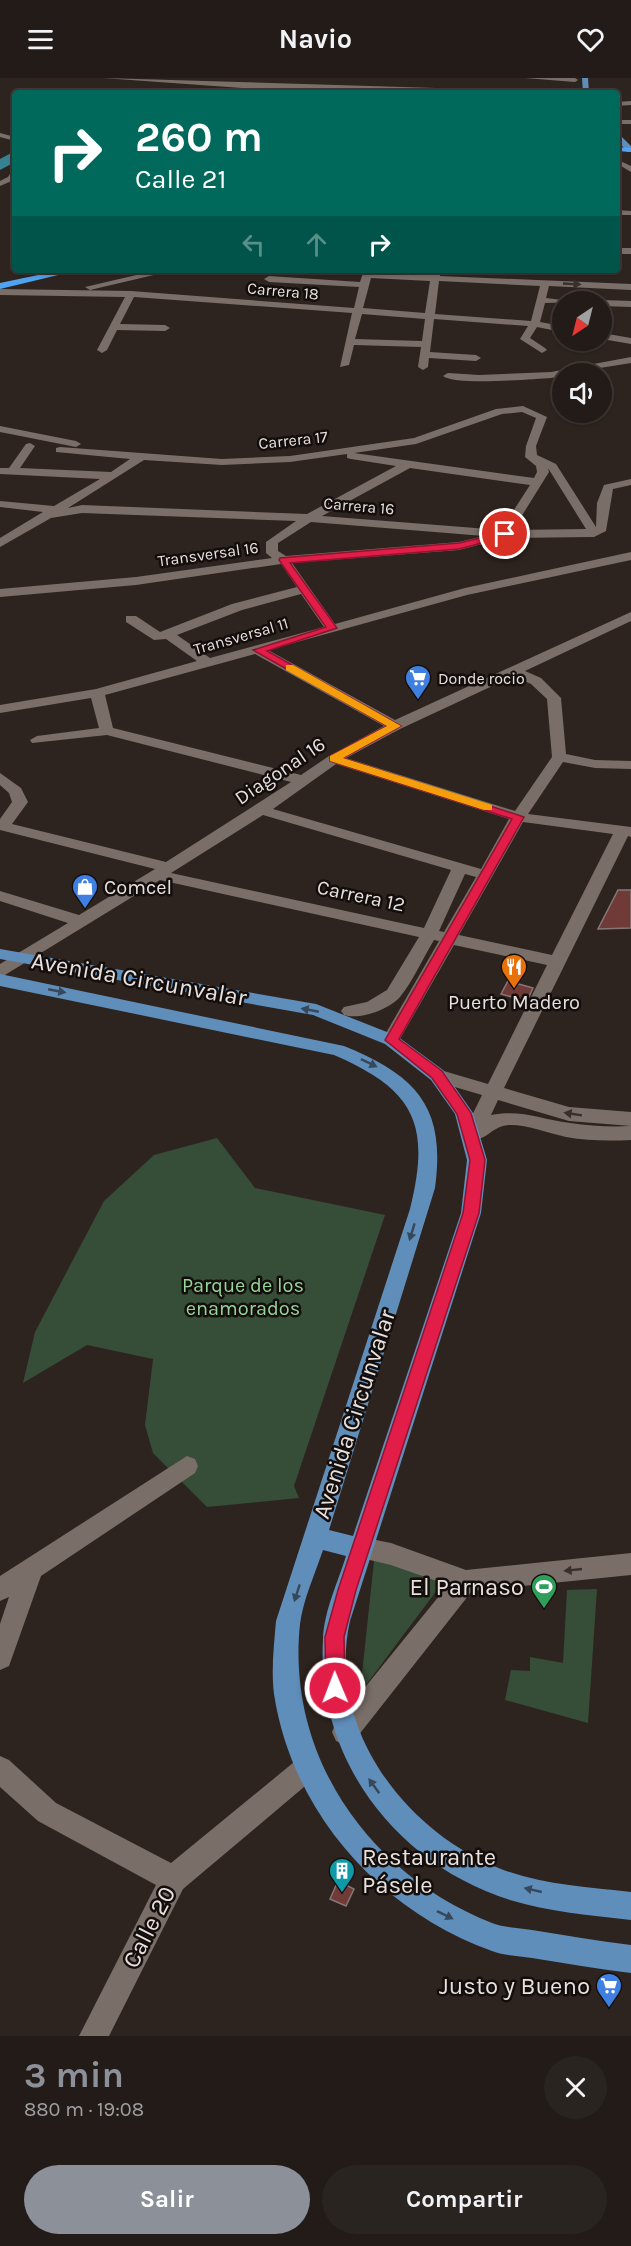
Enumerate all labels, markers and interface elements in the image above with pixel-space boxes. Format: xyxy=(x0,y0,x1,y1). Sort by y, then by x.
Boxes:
icon: menu xyxy=(24,23,57,56)
text: Navio xyxy=(279,23,352,55)
icon: heart xyxy=(574,23,607,56)
text: 260 m xyxy=(135,112,263,162)
icon: right xyxy=(36,114,114,192)
text: Calle 21 xyxy=(135,163,226,195)
icon: left xyxy=(237,228,270,261)
icon: ahead xyxy=(300,228,333,261)
icon: right xyxy=(363,228,396,261)
street label: Carrera 18 xyxy=(246,278,320,304)
one-way arrow xyxy=(562,279,581,288)
north arrow xyxy=(552,291,612,351)
map controls xyxy=(552,291,612,423)
button: sound xyxy=(552,363,612,423)
street label: Carrera 17 xyxy=(257,427,329,453)
street label: Carrera 16 xyxy=(323,493,395,519)
pin xyxy=(479,508,530,559)
icon: arrive xyxy=(488,517,521,550)
street label: Transversal 16 xyxy=(156,538,260,570)
street label: Transversal 11 xyxy=(191,613,291,659)
supermarket icon: Donde rocio xyxy=(403,663,433,701)
place label: Donde rocio xyxy=(438,669,525,688)
street label: Diagonal 16 xyxy=(231,732,329,810)
shop icon: Comcel xyxy=(70,872,100,910)
street label: Carrera 12 xyxy=(315,875,407,917)
place label: Comcel xyxy=(104,876,172,899)
street label: Avenida Circunvalar xyxy=(29,946,249,1012)
restaurant icon: Puerto Madero xyxy=(499,952,529,990)
one-way arrow xyxy=(48,987,67,996)
place label: Puerto Madero xyxy=(448,991,580,1014)
one-way arrow xyxy=(300,1005,319,1014)
one-way arrow xyxy=(361,1059,378,1068)
one-way arrow xyxy=(563,1110,582,1119)
one-way arrow xyxy=(407,1223,416,1241)
park label: Parque de los enamorados xyxy=(182,1274,304,1320)
street label: Avenida Circunvalar xyxy=(307,1306,401,1522)
one-way arrow xyxy=(563,1565,582,1575)
sports icon: El Parnaso xyxy=(529,1572,559,1610)
place label: El Parnaso xyxy=(409,1573,524,1601)
one-way arrow xyxy=(291,1584,301,1602)
position arrow xyxy=(303,1656,367,1720)
one-way arrow xyxy=(369,1779,381,1794)
place label: Restaurante Pásele xyxy=(362,1843,496,1899)
building icon: Restaurante Pásele xyxy=(327,1856,357,1894)
street label: Calle 20 xyxy=(117,1882,181,1972)
one-way arrow xyxy=(524,1885,542,1895)
one-way arrow xyxy=(437,1911,454,1920)
supermarket icon: Justo y Bueno xyxy=(594,1971,624,2009)
place label: Justo y Bueno xyxy=(439,1972,590,2000)
text: 3 min xyxy=(24,2054,124,2096)
button: close xyxy=(544,2056,607,2119)
text: 880 m · 19:08 xyxy=(24,2098,144,2121)
button: Salir xyxy=(24,2165,310,2234)
button: Compartir xyxy=(322,2165,607,2234)

